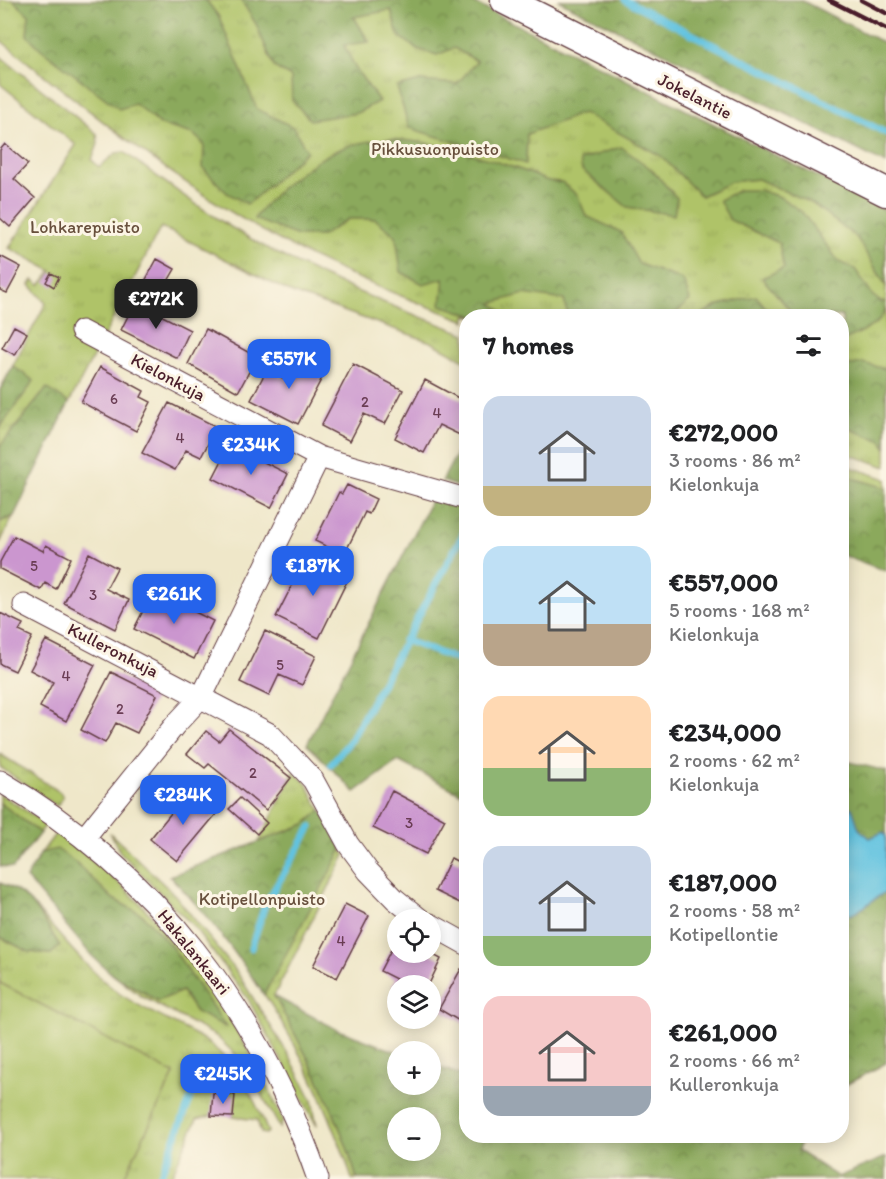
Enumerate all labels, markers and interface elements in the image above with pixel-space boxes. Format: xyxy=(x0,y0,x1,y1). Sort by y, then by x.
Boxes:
street label: Jokelantie xyxy=(654,68,736,124)
park label: Pikkusuonpuisto xyxy=(371,138,499,160)
park label: Lohkarepuisto xyxy=(30,216,140,238)
pin: €272K xyxy=(114,279,198,330)
text: €272K xyxy=(128,286,184,310)
text: 7 homes xyxy=(483,329,574,361)
icon: filters xyxy=(792,329,825,362)
pin: €557K xyxy=(247,339,331,390)
text: €557K xyxy=(261,346,317,370)
street label: Kielonkuja xyxy=(127,348,209,406)
house number: 6 xyxy=(110,390,118,408)
house number: 2 xyxy=(361,393,369,411)
house number: 4 xyxy=(432,404,442,422)
text: €272,000 xyxy=(669,416,778,448)
icon: home xyxy=(531,420,603,492)
pin: €234K xyxy=(209,425,293,476)
house number: 4 xyxy=(175,429,185,447)
text: €234K xyxy=(222,432,280,456)
text: 3 rooms · 86 m² xyxy=(669,448,801,472)
text: Kielonkuja xyxy=(669,472,759,496)
pin: €187K xyxy=(271,546,355,597)
text: €187K xyxy=(286,553,340,577)
house number: 5 xyxy=(30,557,38,575)
text: €557,000 xyxy=(669,566,778,598)
icon: home xyxy=(531,570,603,642)
pin: €261K xyxy=(132,574,216,625)
text: €261K xyxy=(147,581,201,605)
house number: 3 xyxy=(89,586,97,604)
text: 5 rooms · 168 m² xyxy=(669,598,810,622)
street label: Kulleronkuja xyxy=(64,618,162,682)
text: Kielonkuja xyxy=(669,622,759,646)
house number: 5 xyxy=(276,656,284,674)
house number: 4 xyxy=(61,667,71,685)
house number: 2 xyxy=(116,700,124,718)
text: €234,000 xyxy=(669,716,782,748)
icon: home xyxy=(531,720,603,792)
text: 2 rooms · 62 m² xyxy=(669,748,800,772)
house number: 2 xyxy=(249,764,257,782)
text: Kielonkuja xyxy=(669,772,759,796)
pin: €284K xyxy=(141,775,225,826)
text: €284K xyxy=(154,782,212,806)
house number: 3 xyxy=(405,814,413,832)
text: €187,000 xyxy=(669,866,777,898)
icon: home xyxy=(531,870,603,942)
park label: Kotipellonpuisto xyxy=(199,888,325,910)
text: 2 rooms · 58 m² xyxy=(669,898,800,922)
street label: Hakalankaari xyxy=(153,905,235,999)
map controls xyxy=(387,909,441,1161)
button: locate xyxy=(387,909,441,963)
text: Kotipellontie xyxy=(669,922,778,946)
house number: 4 xyxy=(336,932,346,950)
button: layers xyxy=(387,975,441,1029)
text: €261,000 xyxy=(669,1016,778,1048)
icon: home xyxy=(531,1020,603,1092)
button: + xyxy=(387,1041,441,1095)
text: 2 rooms · 66 m² xyxy=(669,1048,800,1072)
pin: €245K xyxy=(181,1054,265,1105)
text: €245K xyxy=(194,1061,252,1085)
text: Kulleronkuja xyxy=(669,1072,779,1096)
button: − xyxy=(387,1107,441,1161)

